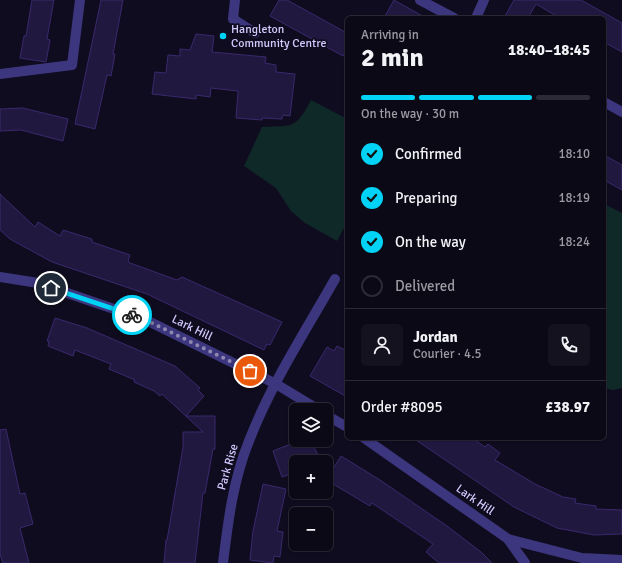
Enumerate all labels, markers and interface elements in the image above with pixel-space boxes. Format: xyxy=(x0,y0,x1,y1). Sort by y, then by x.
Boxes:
place label: Hangleton Community Centre xyxy=(231,22,326,51)
text: Arriving in xyxy=(361,27,419,43)
marker: Hangleton Community Centre xyxy=(218,31,228,41)
text: 18:40–18:45 xyxy=(508,41,590,59)
text: 2 min xyxy=(361,42,424,74)
text: On the way · 30 m xyxy=(361,106,459,122)
icon: check xyxy=(361,143,383,165)
text: Confirmed xyxy=(395,145,462,163)
text: 18:10 xyxy=(558,146,590,162)
icon: check xyxy=(361,187,383,209)
text: Preparing xyxy=(395,189,458,207)
text: 18:19 xyxy=(558,190,590,206)
icon: check xyxy=(361,231,383,253)
text: On the way xyxy=(395,233,466,251)
text: 18:24 xyxy=(558,234,590,250)
pin xyxy=(34,271,68,305)
icon: home xyxy=(40,277,62,299)
text: Delivered xyxy=(395,277,455,295)
courier xyxy=(112,295,152,335)
icon: bike xyxy=(121,304,143,326)
street label: Lark Hill xyxy=(169,312,215,344)
button: person xyxy=(361,324,403,366)
button: phone xyxy=(548,324,590,366)
text: Jordan xyxy=(413,328,458,346)
text: Courier · 4.5 xyxy=(413,346,482,362)
pin xyxy=(233,354,267,388)
icon: bag xyxy=(239,360,261,382)
text: Order #8095 xyxy=(361,398,443,416)
text: £38.97 xyxy=(545,398,590,416)
map controls xyxy=(289,403,333,551)
button: layers xyxy=(289,403,333,447)
street label: Park Rise xyxy=(214,442,242,492)
button: + xyxy=(289,455,333,499)
street label: Lark Hill xyxy=(453,481,498,519)
button: − xyxy=(289,507,333,551)

